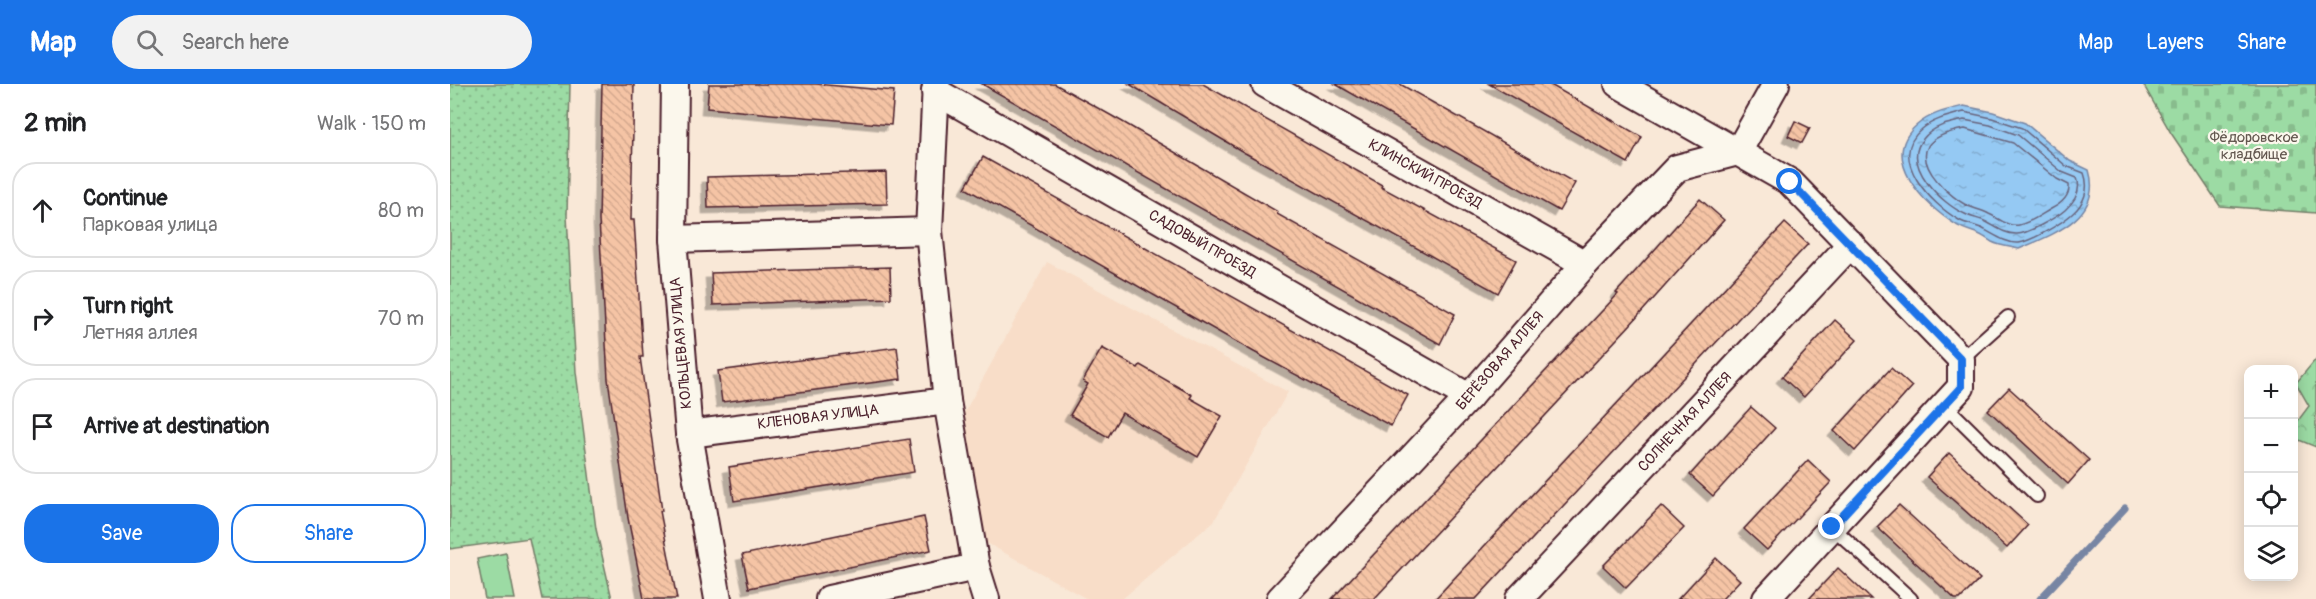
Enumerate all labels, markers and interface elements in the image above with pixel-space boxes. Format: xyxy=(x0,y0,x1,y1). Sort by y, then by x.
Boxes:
search box xyxy=(112,15,532,69)
text: Map xyxy=(30,25,76,60)
icon: search xyxy=(133,26,166,59)
text: Search here xyxy=(181,28,289,56)
text: Map xyxy=(2078,29,2113,56)
text: Layers xyxy=(2146,29,2204,56)
text: Share xyxy=(2237,29,2286,56)
text: 2 min xyxy=(24,107,86,139)
text: Walk · 150 m xyxy=(317,111,426,136)
park label: Фёдоровское кладбище xyxy=(2210,128,2299,164)
street label: КЛИНСКИЙ ПРОЕЗД xyxy=(1365,135,1486,214)
route start xyxy=(1776,168,1802,194)
text: Continue xyxy=(83,184,167,212)
icon: ahead xyxy=(26,194,59,227)
text: 80 m xyxy=(378,198,424,223)
street label: САДОВЫЙ ПРОЕЗД xyxy=(1145,206,1260,283)
text: Парковая улица xyxy=(83,212,217,237)
street label: КОЛЬЦЕВАЯ УЛИЦА xyxy=(666,276,696,410)
text: Turn right xyxy=(83,292,173,320)
icon: right xyxy=(26,302,59,335)
text: 70 m xyxy=(378,306,424,331)
street label: БЕРЁЗОВАЯ АЛЛЕЯ xyxy=(1452,308,1548,414)
text: Летняя аллея xyxy=(83,320,198,345)
map controls xyxy=(2244,365,2298,581)
button: + xyxy=(2244,365,2298,419)
street label: СОЛНЕЧНАЯ АЛЛЕЯ xyxy=(1634,368,1736,476)
street label: КЛЕНОВАЯ УЛИЦА xyxy=(756,400,880,434)
icon: arrive xyxy=(26,410,59,443)
text: Arrive at destination xyxy=(83,412,269,440)
button: − xyxy=(2244,419,2298,473)
button: locate xyxy=(2244,473,2298,527)
button: Save xyxy=(24,504,219,563)
button: Share xyxy=(231,504,426,563)
route end xyxy=(1818,513,1844,539)
button: layers xyxy=(2244,527,2298,581)

